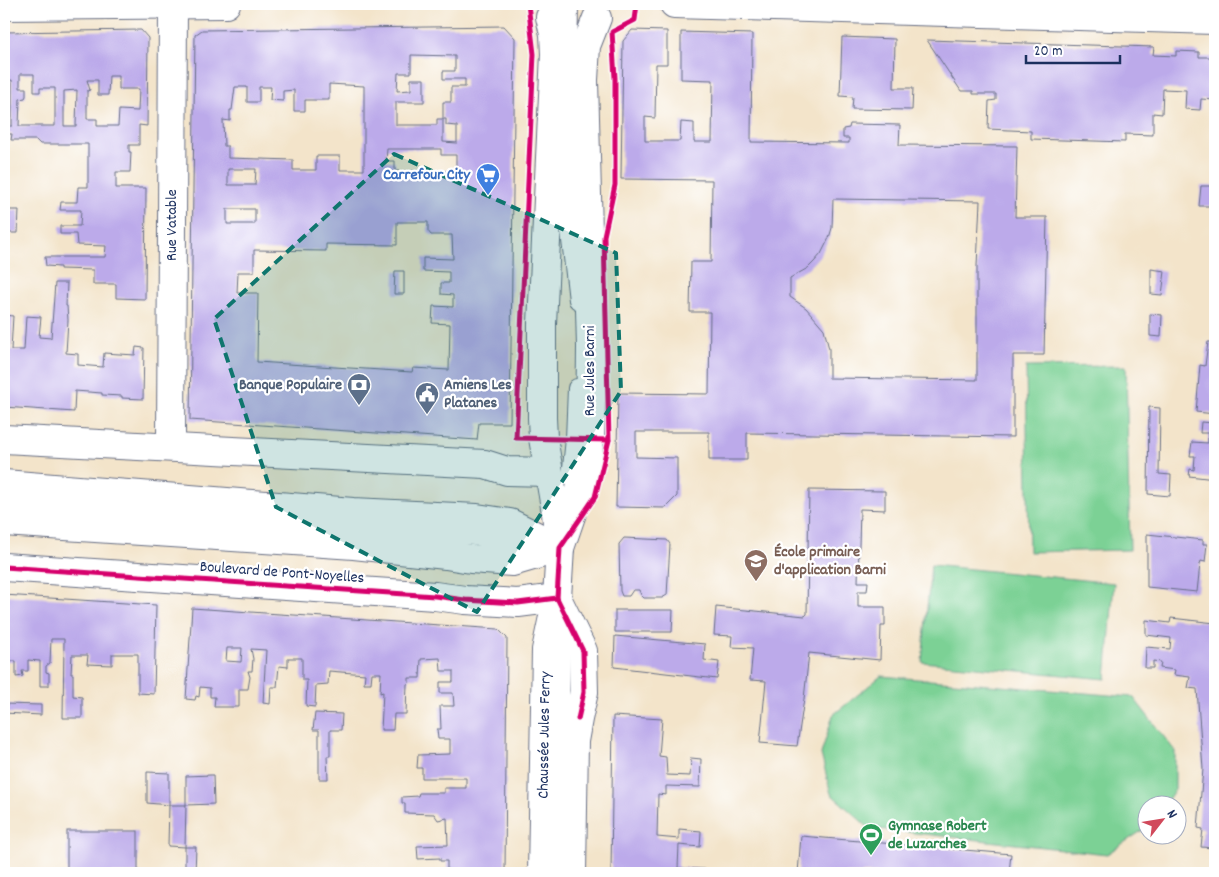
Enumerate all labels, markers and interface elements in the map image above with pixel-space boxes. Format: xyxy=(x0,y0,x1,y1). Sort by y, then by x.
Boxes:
scale bar xyxy=(1026,32,1120,64)
text: 20 m xyxy=(1034,41,1062,63)
supermarket icon: Carrefour City xyxy=(475,162,501,196)
place label: Carrefour City xyxy=(383,164,472,187)
street label: Rue Vatable xyxy=(161,189,184,261)
street label: Rue Jules Barni xyxy=(579,326,602,416)
bank icon: Banque Populaire xyxy=(346,372,372,406)
place label: Banque Populaire xyxy=(239,374,342,397)
place label: Amiens Les Platanes xyxy=(444,374,512,415)
public building icon: Amiens Les Platanes xyxy=(414,381,440,415)
place label: École primaire d'application Barni xyxy=(774,541,886,582)
school or university icon: École primaire d'application Barni xyxy=(743,548,769,582)
street label: Boulevard de Pont-Noyelles xyxy=(199,556,365,590)
street label: Chaussée Jules Ferry xyxy=(532,671,558,799)
north arrow xyxy=(1136,794,1186,844)
text: N xyxy=(1161,806,1182,823)
place label: Gymnase Robert de Luzarches xyxy=(888,815,987,856)
sports icon: Gymnase Robert de Luzarches xyxy=(858,822,884,856)

